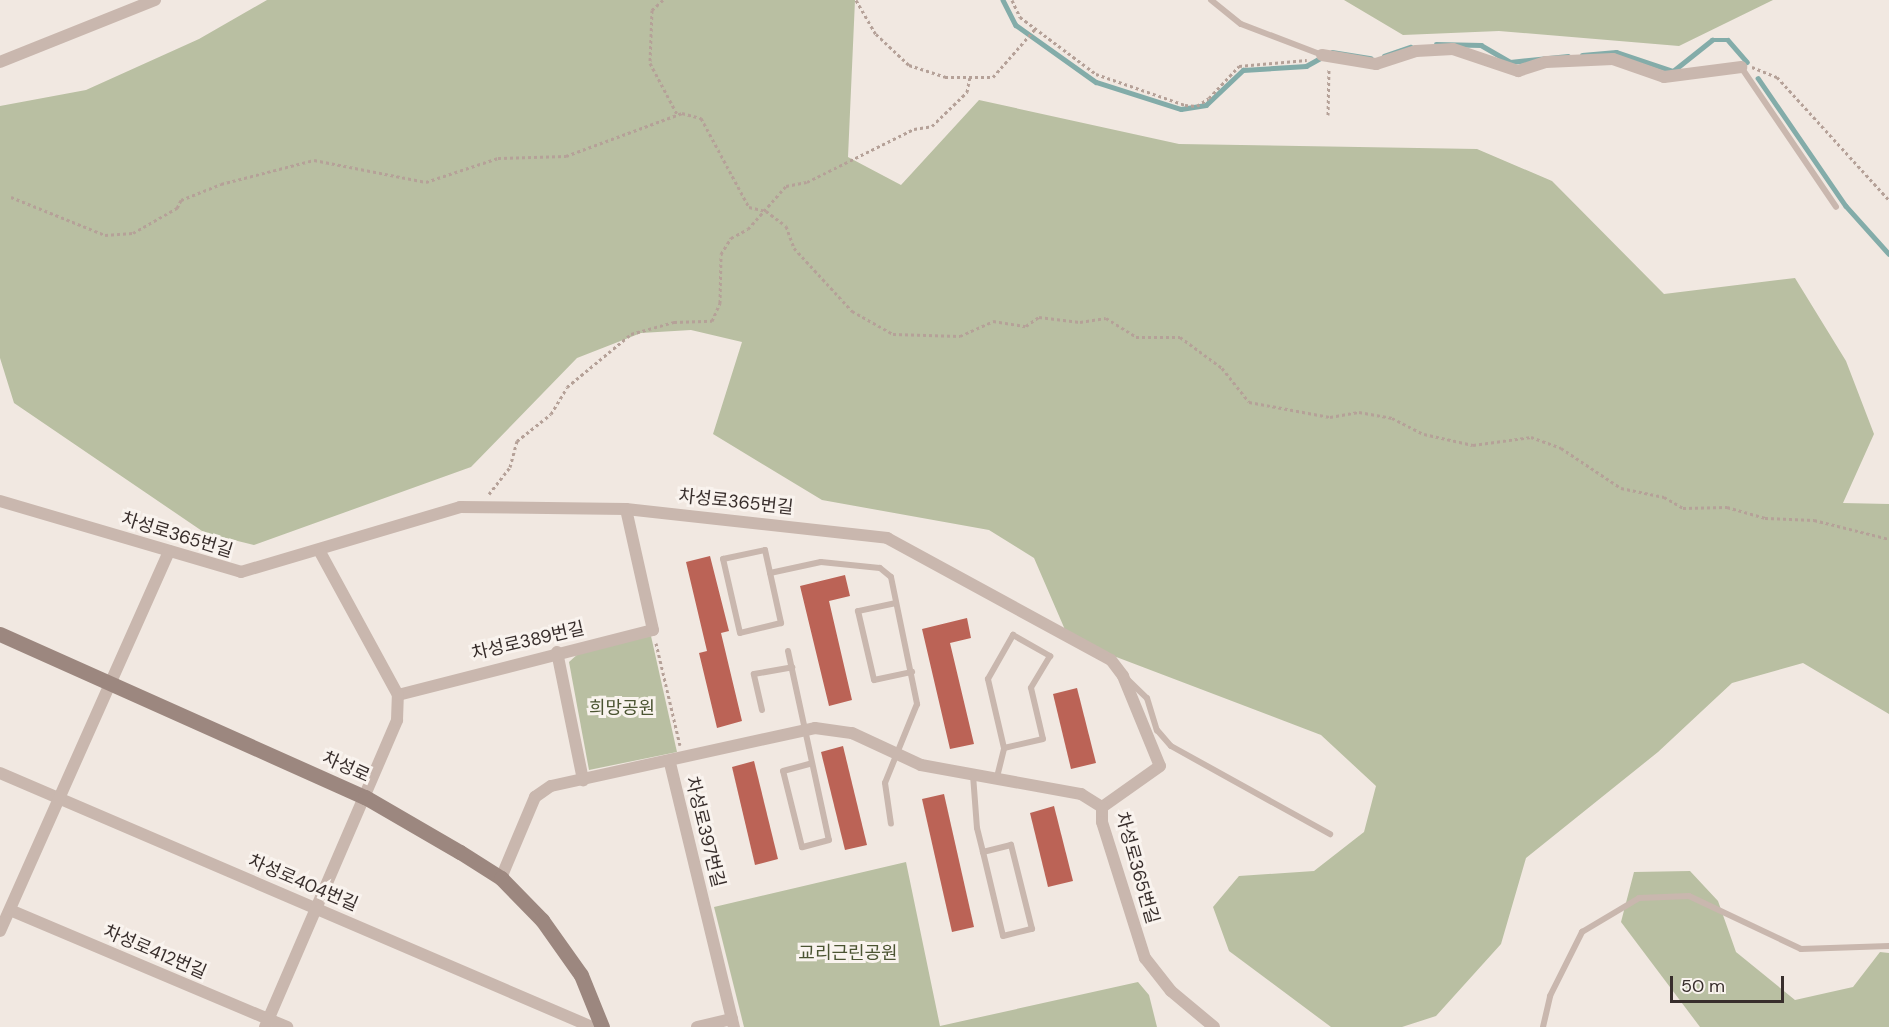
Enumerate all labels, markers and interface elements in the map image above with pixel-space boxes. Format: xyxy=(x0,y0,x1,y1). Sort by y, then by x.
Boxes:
street label: 차성로365번길 xyxy=(678,485,794,519)
street label: 차성로365번길 xyxy=(119,508,235,562)
street label: 차성로389번길 xyxy=(469,618,587,664)
park label: 희망공원 xyxy=(589,697,655,719)
street label: 차성로 xyxy=(319,747,373,787)
street label: 차성로397번길 xyxy=(681,774,729,890)
street label: 차성로365번길 xyxy=(1111,810,1163,926)
street label: 차성로404번길 xyxy=(245,850,361,916)
street label: 차성로412번길 xyxy=(100,921,210,983)
park label: 교리근린공원 xyxy=(798,942,898,964)
scale bar xyxy=(1673,964,1787,1002)
text: 50 m xyxy=(1681,974,1725,998)

